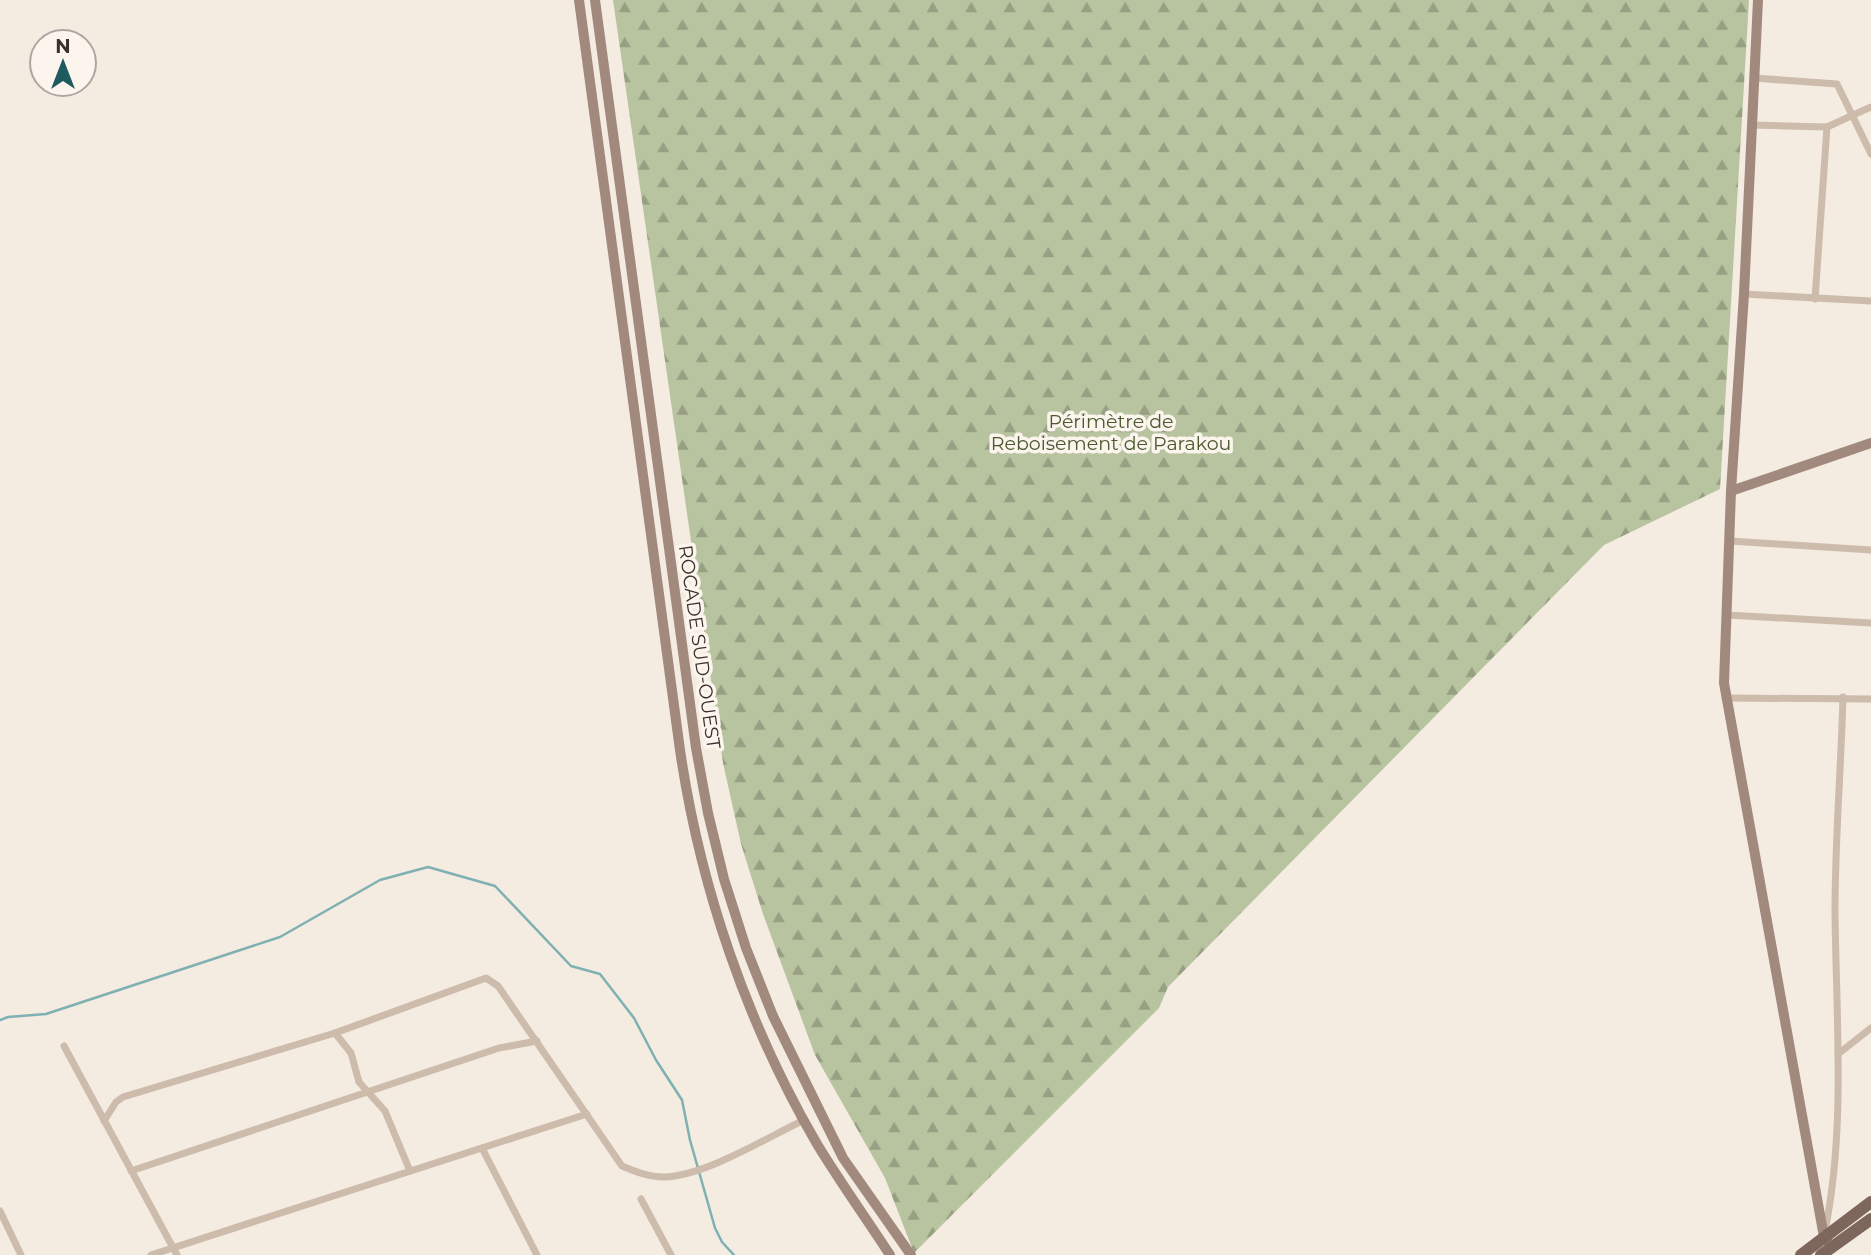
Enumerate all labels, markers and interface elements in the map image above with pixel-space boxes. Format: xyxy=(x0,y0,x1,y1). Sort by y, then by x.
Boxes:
north arrow xyxy=(28,28,98,98)
text: N xyxy=(55,35,71,58)
park label: Périmètre de Reboisement de Parakou xyxy=(991,410,1231,455)
street label: ROCADE SUD-OUEST xyxy=(674,544,725,751)

